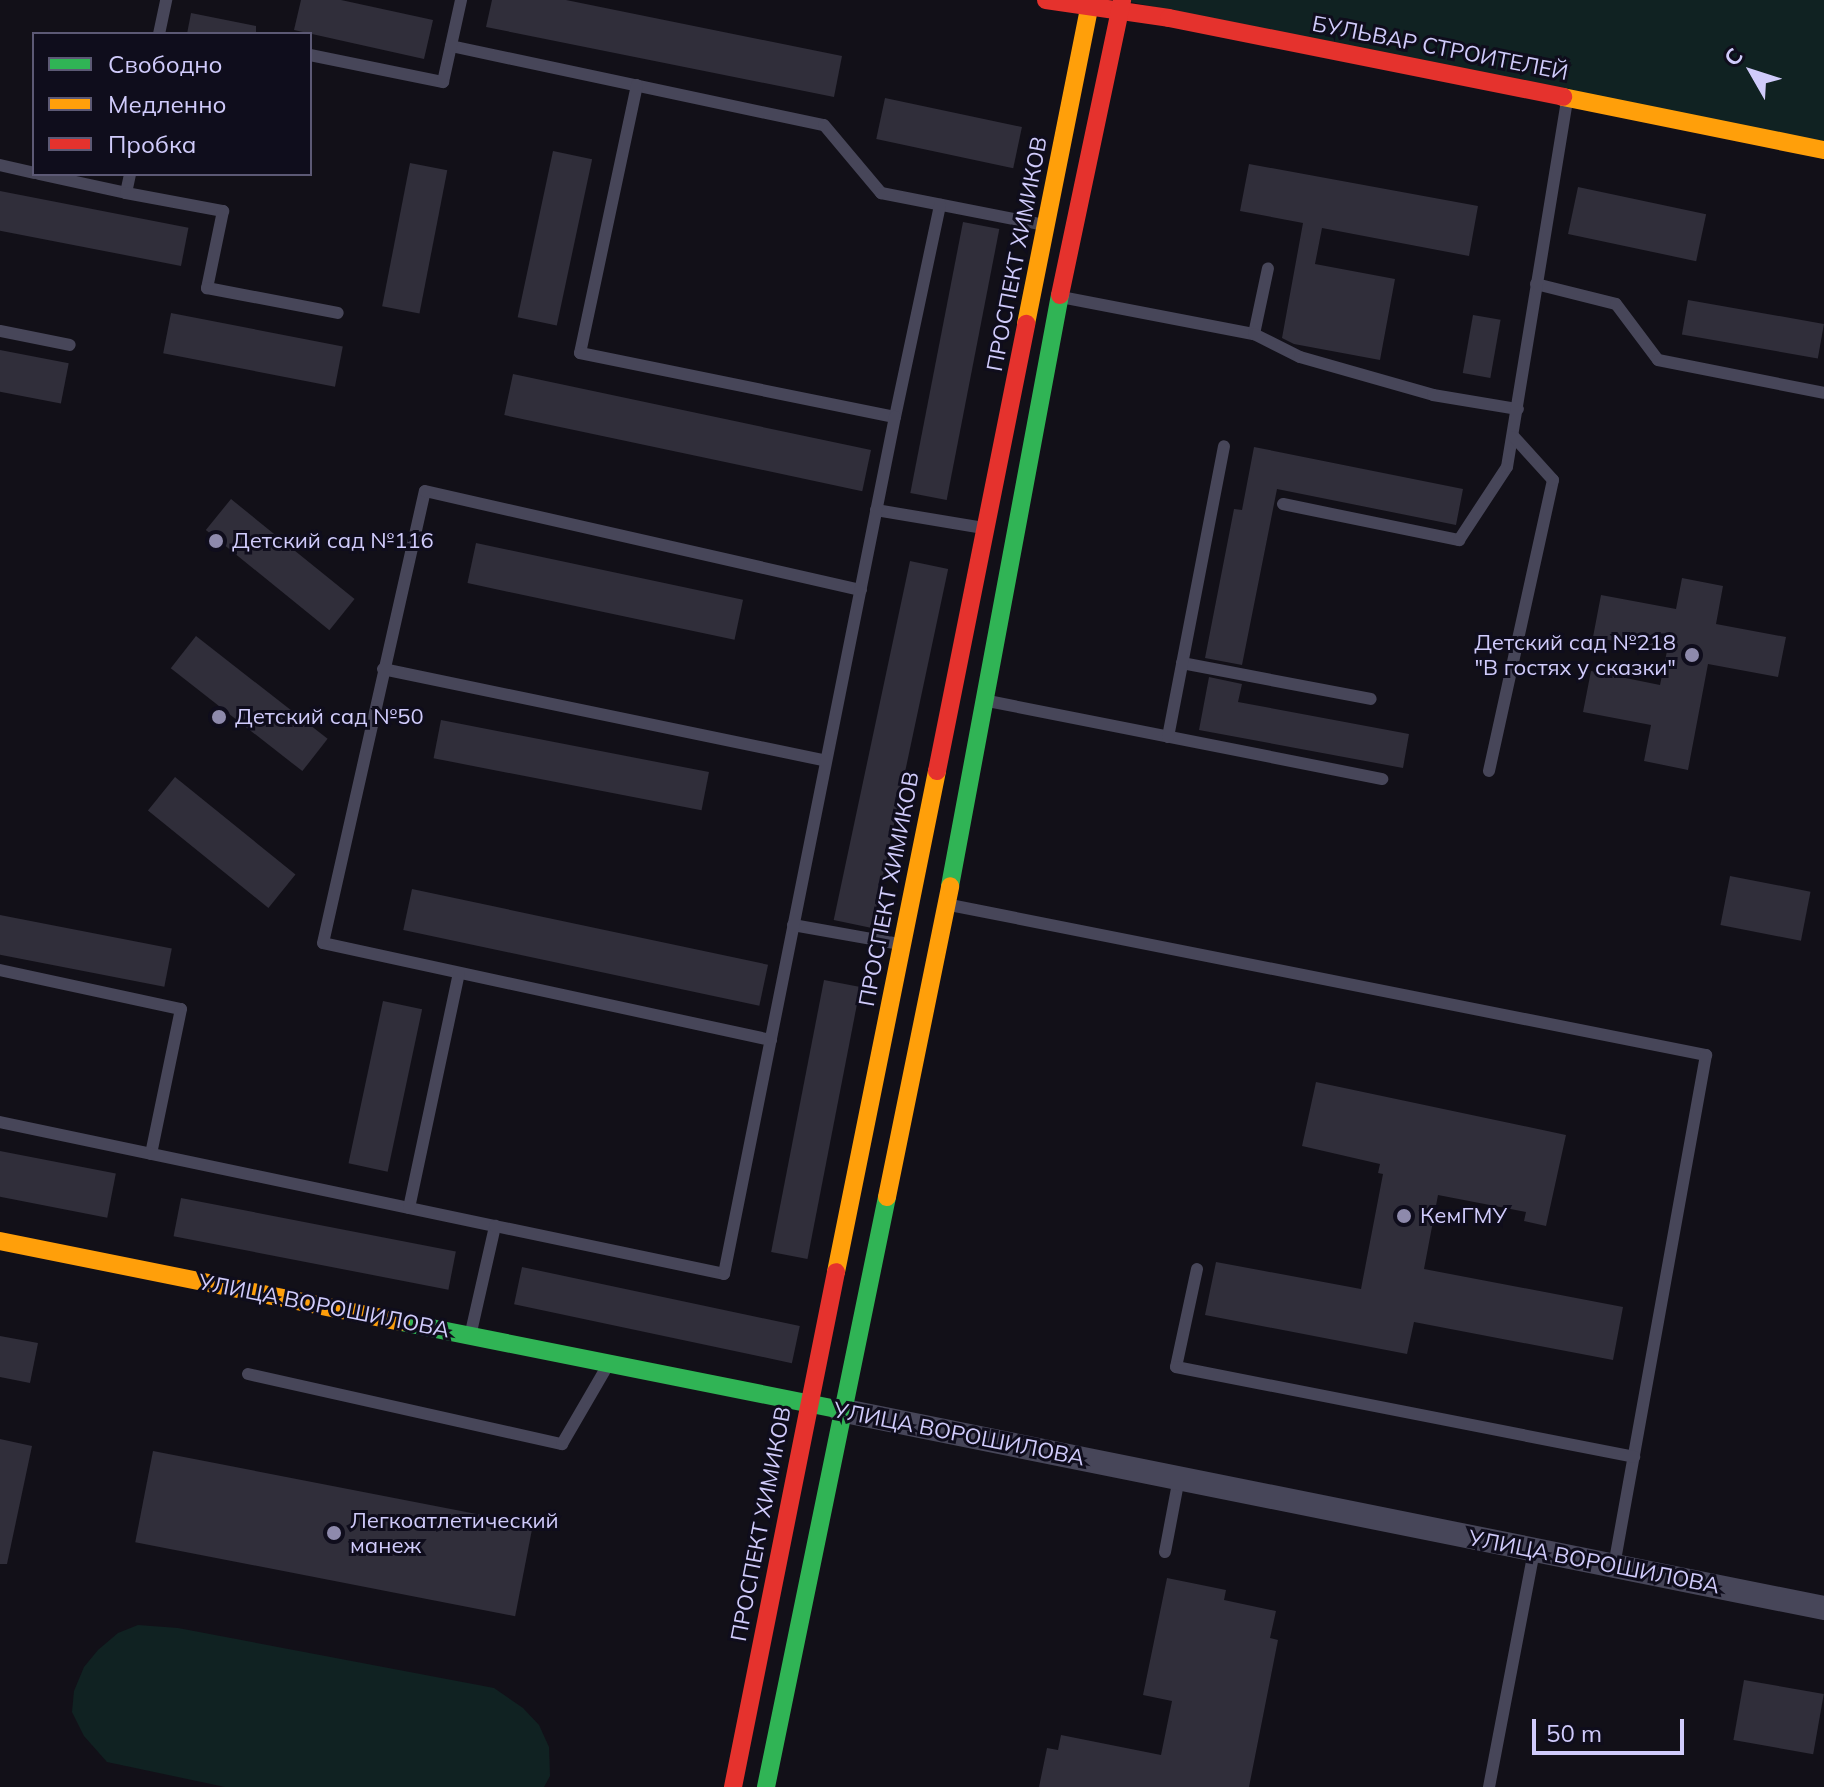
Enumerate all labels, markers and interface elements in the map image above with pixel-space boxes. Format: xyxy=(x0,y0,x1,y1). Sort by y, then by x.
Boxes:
street label: БУЛЬВАР СТРОИТЕЛЕЙ xyxy=(1310,10,1570,86)
legend xyxy=(32,32,312,176)
north arrow xyxy=(1712,32,1792,112)
text: С xyxy=(1718,42,1749,72)
text: Свободно xyxy=(108,49,223,79)
text: Медленно xyxy=(108,89,227,119)
text: Пробка xyxy=(108,129,196,159)
street label: ПРОСПЕКТ ХИМИКОВ xyxy=(981,134,1053,374)
place label: Детский сад №116 xyxy=(232,528,434,554)
marker: Детский сад №116 xyxy=(207,532,225,550)
place label: Детский сад №218 "В гостях у сказки" xyxy=(1474,629,1676,680)
marker: Детский сад №218 "В гостях у сказки" xyxy=(1683,646,1701,664)
place label: Детский сад №50 xyxy=(235,704,424,730)
marker: Детский сад №50 xyxy=(210,708,228,726)
street label: ПРОСПЕКТ ХИМИКОВ xyxy=(853,769,925,1009)
place label: КемГМУ xyxy=(1420,1203,1507,1229)
marker: КемГМУ xyxy=(1395,1207,1413,1225)
street label: УЛИЦА ВОРОШИЛОВА xyxy=(196,1269,452,1343)
street label: УЛИЦА ВОРОШИЛОВА xyxy=(831,1397,1087,1471)
street label: ПРОСПЕКТ ХИМИКОВ xyxy=(725,1404,797,1644)
place label: Легкоатлетический манеж xyxy=(350,1507,559,1558)
marker: Легкоатлетический манеж xyxy=(325,1524,343,1542)
street label: УЛИЦА ВОРОШИЛОВА xyxy=(1466,1525,1722,1599)
scale bar xyxy=(1536,1703,1688,1753)
text: 50 m xyxy=(1546,1718,1602,1748)

